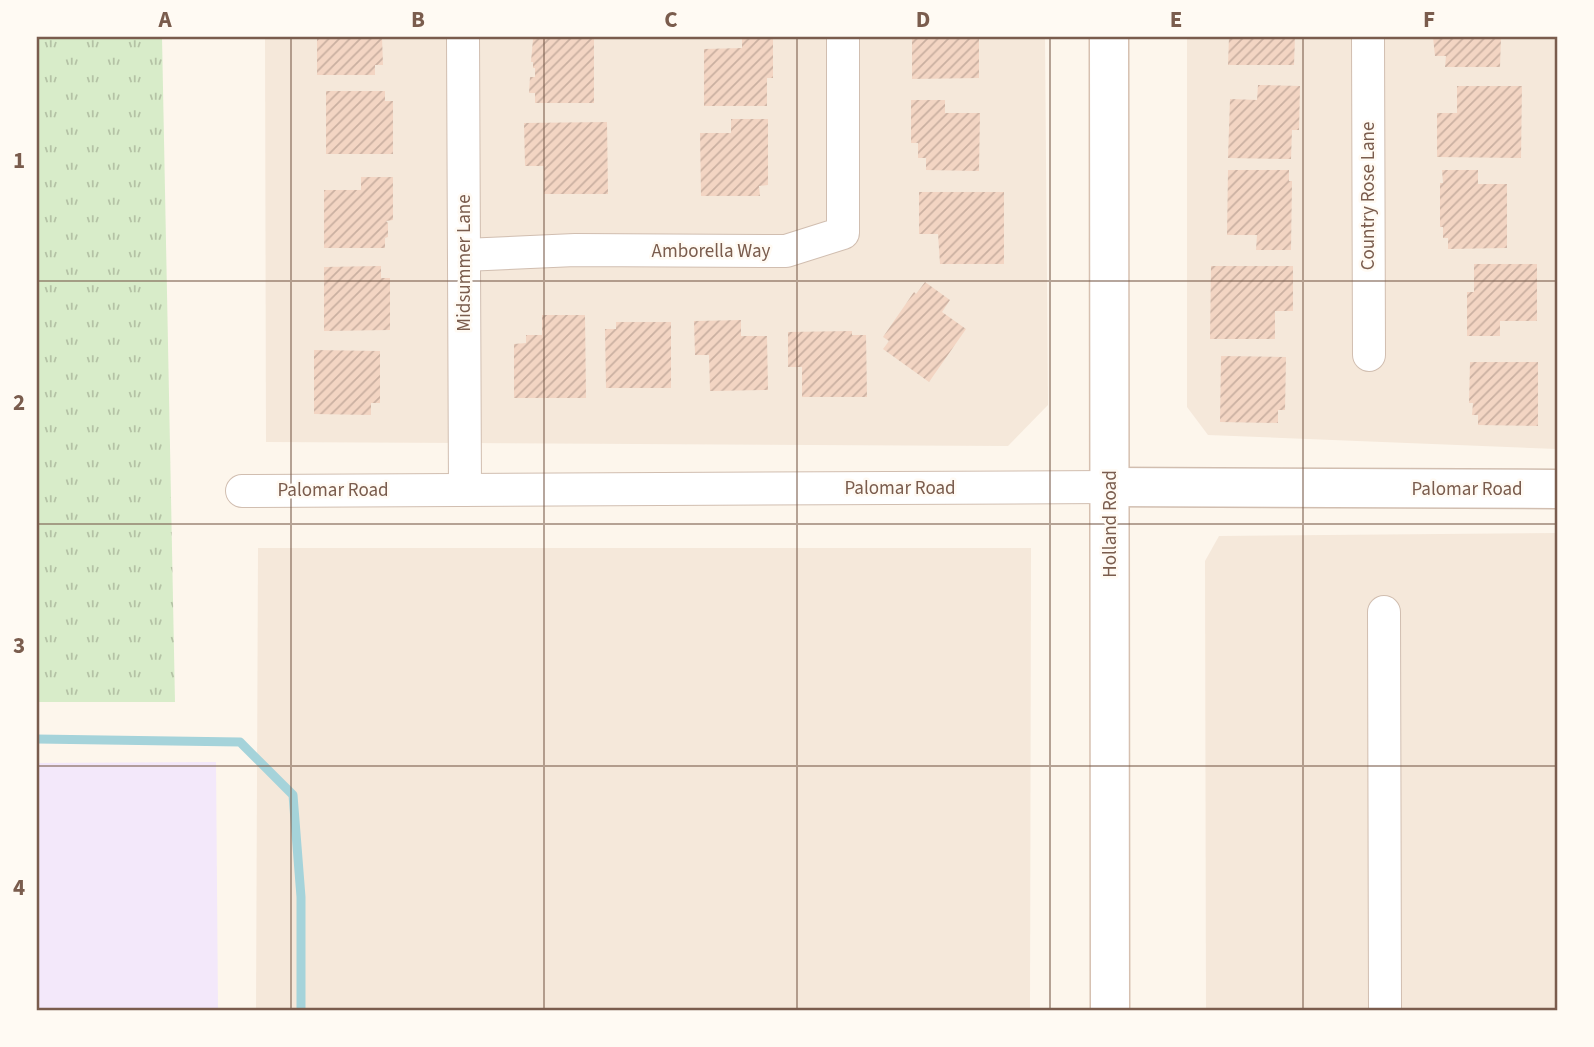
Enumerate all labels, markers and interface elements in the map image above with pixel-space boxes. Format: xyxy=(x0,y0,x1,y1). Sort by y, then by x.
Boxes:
text: A xyxy=(157,3,172,36)
text: B xyxy=(411,3,425,36)
text: C xyxy=(664,3,678,36)
text: D xyxy=(916,3,930,36)
text: E xyxy=(1170,3,1182,36)
text: F xyxy=(1423,3,1435,36)
street label: Country Rose Lane xyxy=(1355,122,1382,270)
text: 1 xyxy=(13,144,25,177)
street label: Midsummer Lane xyxy=(451,194,478,332)
street label: Amborella Way xyxy=(652,238,771,265)
text: 2 xyxy=(13,386,25,419)
street label: Holland Road xyxy=(1097,470,1124,578)
street label: Palomar Road xyxy=(844,475,956,502)
street label: Palomar Road xyxy=(1411,476,1523,503)
street label: Palomar Road xyxy=(277,477,389,504)
text: 3 xyxy=(13,629,25,662)
text: 4 xyxy=(13,871,25,904)

